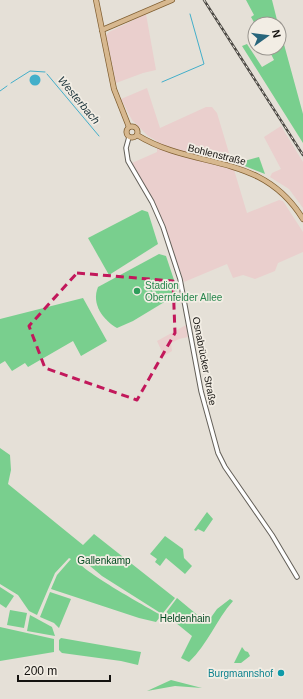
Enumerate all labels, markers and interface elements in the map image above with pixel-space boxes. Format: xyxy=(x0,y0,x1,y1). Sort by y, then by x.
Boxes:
north arrow xyxy=(247,16,287,56)
text: N xyxy=(270,28,283,39)
water label: Westerbach xyxy=(56,74,102,126)
street label: Bohlenstraße xyxy=(187,142,247,167)
place label: Stadion Obernfelder Allee xyxy=(145,280,223,303)
marker: Stadion Obernfelder Allee xyxy=(132,286,142,296)
street label: Osnabrücker Straße xyxy=(191,316,219,407)
park label: Gallenkamp xyxy=(77,555,131,566)
park label: Heldenhain xyxy=(160,613,210,624)
scale bar xyxy=(18,657,110,683)
text: 200 m xyxy=(24,664,57,678)
place label: Burgmannshof xyxy=(208,668,273,679)
marker: Burgmannshof xyxy=(276,668,286,678)

